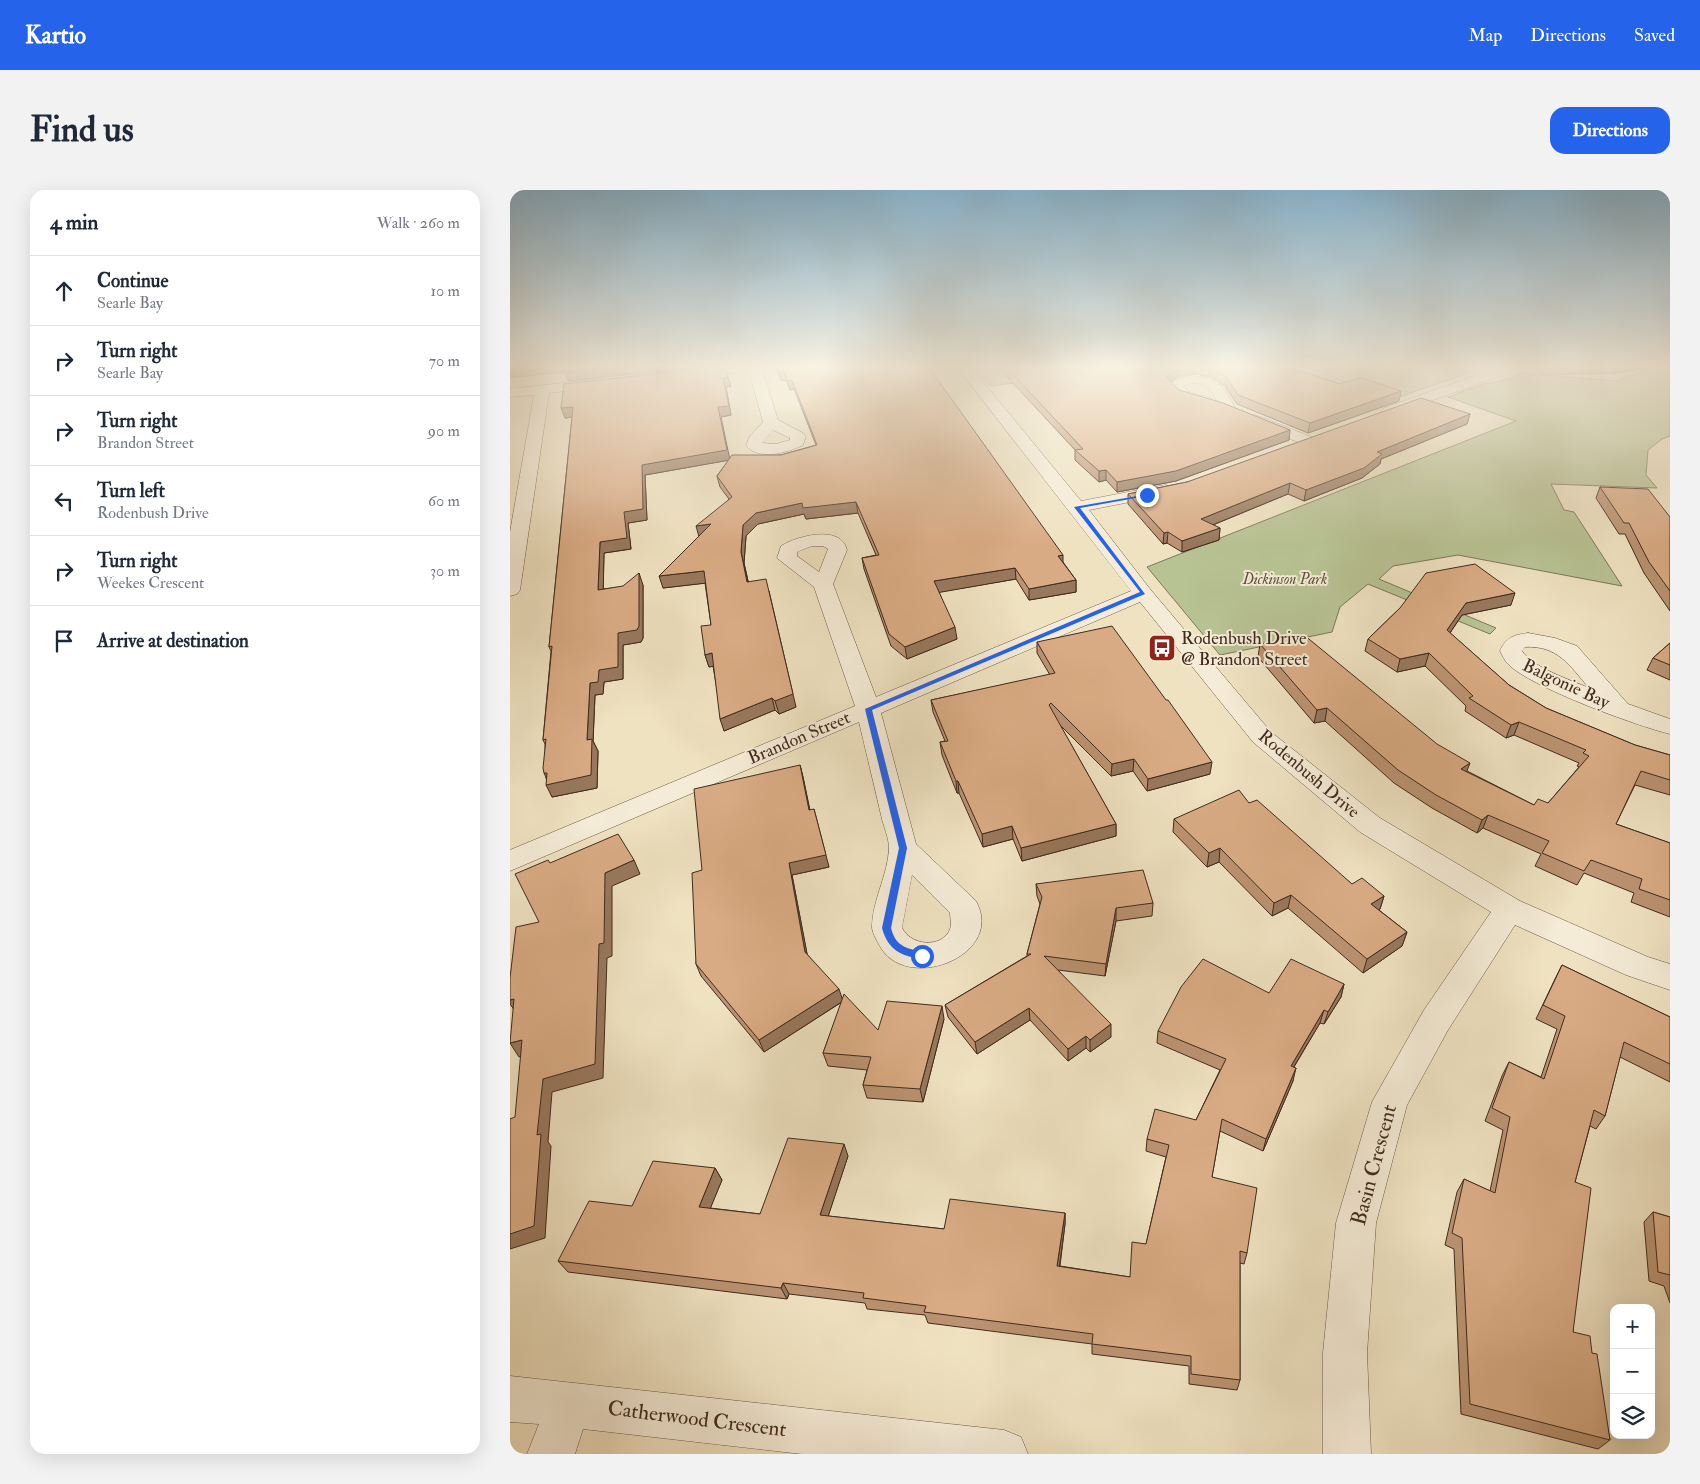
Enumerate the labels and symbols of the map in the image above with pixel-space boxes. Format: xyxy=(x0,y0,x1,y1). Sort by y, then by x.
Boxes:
route end xyxy=(1136,484,1159,507)
park label: Dickinson Park xyxy=(1242,570,1327,589)
place label: Rodenbush Drive @ Brandon Street xyxy=(1181,627,1308,671)
bus stop icon: Rodenbush Drive @ Brandon Street xyxy=(1147,633,1177,663)
street label: Balgonie Bay xyxy=(1519,654,1614,715)
street label: Brandon Street xyxy=(744,706,854,770)
street label: Rodenbush Drive xyxy=(1253,725,1365,823)
route start xyxy=(911,945,934,968)
street label: Basin Crescent xyxy=(1345,1101,1403,1228)
street label: Catherwood Crescent xyxy=(606,1395,788,1443)

